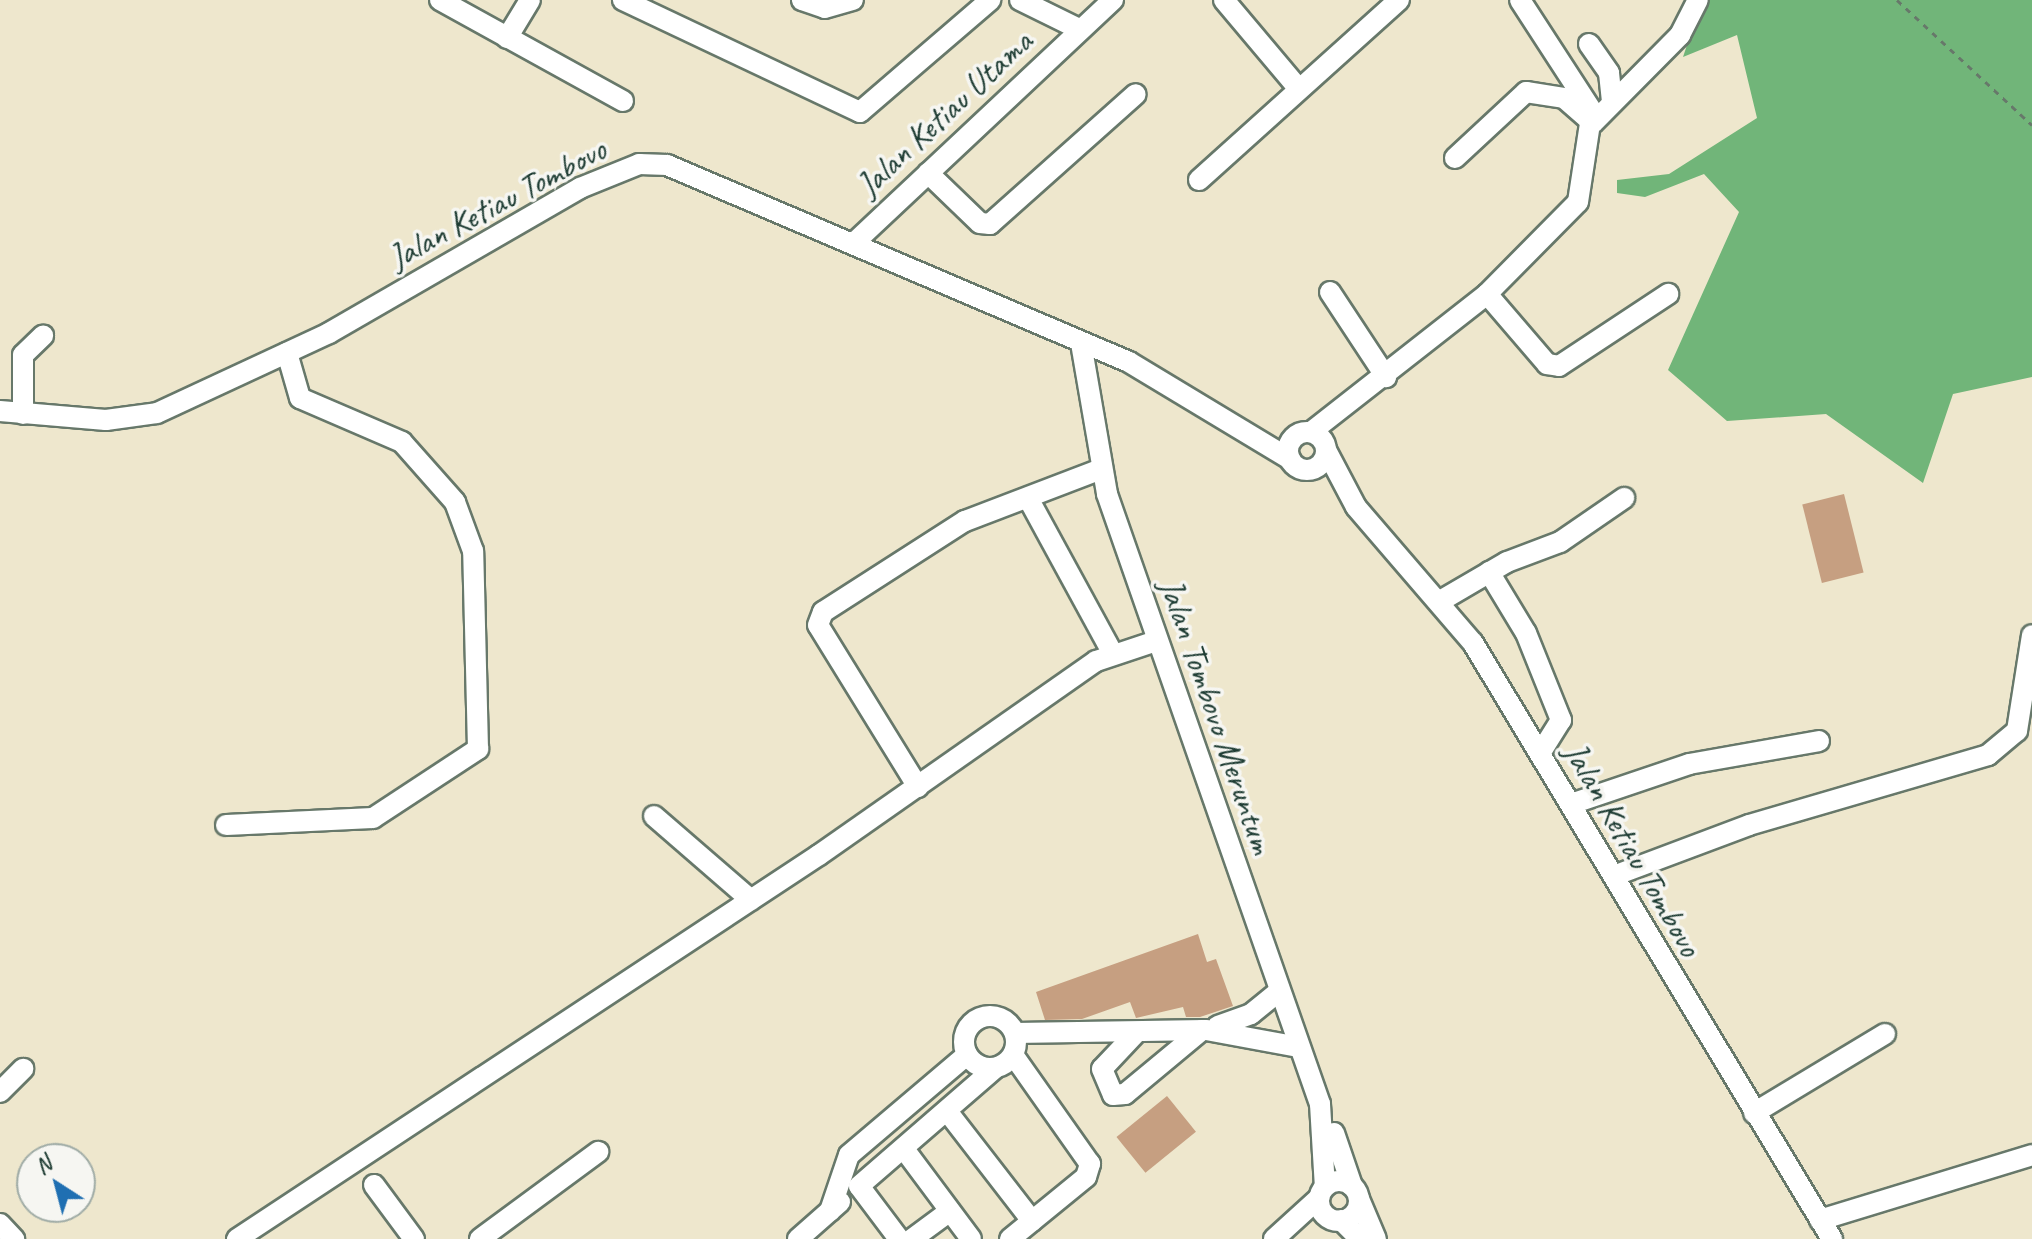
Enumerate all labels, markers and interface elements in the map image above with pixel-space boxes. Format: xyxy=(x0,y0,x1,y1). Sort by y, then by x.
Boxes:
street label: Jalan Ketiau Utama xyxy=(848,21,1040,205)
street label: Jalan Ketiau Tombovo xyxy=(381,129,613,277)
street label: Jalan Tombovo Meruntum xyxy=(1151,573,1283,859)
street label: Jalan Ketiau Tombovo xyxy=(1555,735,1711,963)
north arrow xyxy=(16,1143,96,1223)
text: N xyxy=(29,1150,57,1181)

